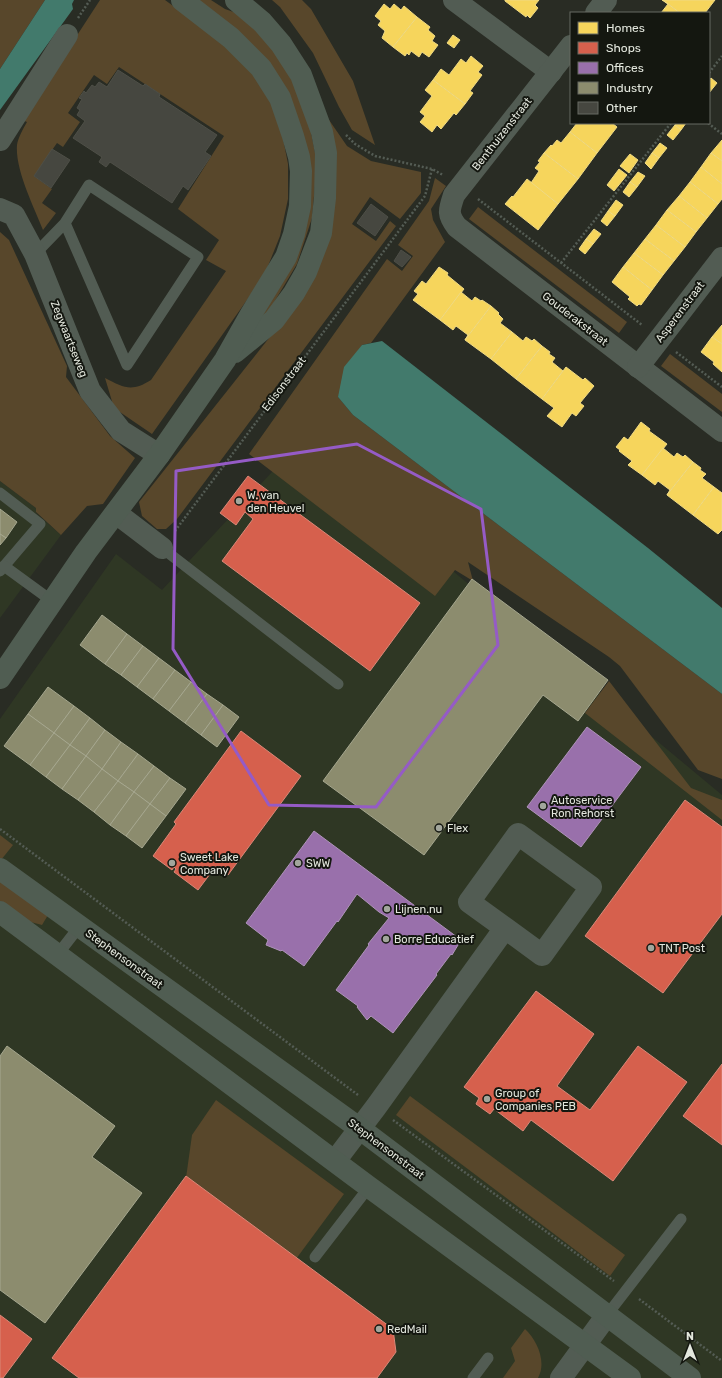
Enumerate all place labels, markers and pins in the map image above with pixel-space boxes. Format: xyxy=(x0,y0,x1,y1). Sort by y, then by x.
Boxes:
place label: W. van den Heuvel xyxy=(247,489,304,515)
marker: W. van den Heuvel xyxy=(234,496,244,506)
place label: Autoservice Ron Rehorst xyxy=(551,794,615,820)
marker: Autoservice Ron Rehorst xyxy=(538,801,548,811)
place label: Flex xyxy=(447,822,468,835)
marker: Flex xyxy=(434,823,444,833)
place label: Sweet Lake Company xyxy=(180,851,239,877)
place label: SWW xyxy=(306,857,331,870)
marker: Sweet Lake Company xyxy=(167,858,177,868)
marker: SWW xyxy=(293,858,303,868)
place label: Lijnen.nu xyxy=(395,903,442,916)
marker: Lijnen.nu xyxy=(382,904,392,914)
place label: Borre Educatief xyxy=(394,933,475,946)
marker: Borre Educatief xyxy=(381,934,391,944)
place label: TNT Post xyxy=(659,942,706,955)
marker: TNT Post xyxy=(646,943,656,953)
place label: Group of Companies PEB xyxy=(495,1087,576,1113)
marker: Group of Companies PEB xyxy=(482,1094,492,1104)
place label: RedMail xyxy=(387,1323,427,1336)
marker: RedMail xyxy=(374,1324,384,1334)

